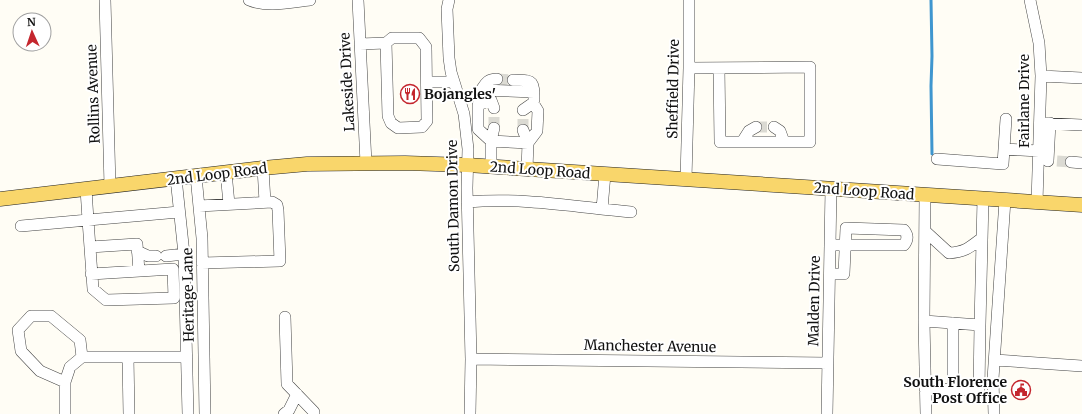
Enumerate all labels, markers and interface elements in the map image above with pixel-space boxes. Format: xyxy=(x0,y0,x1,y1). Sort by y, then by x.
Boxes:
north arrow xyxy=(12,12,52,52)
text: N xyxy=(27,15,36,29)
street label: Lakeside Drive xyxy=(335,32,359,132)
street label: Sheffield Drive xyxy=(663,39,683,139)
street label: Rollins Avenue xyxy=(82,44,104,144)
street label: Fairlane Drive xyxy=(1015,54,1033,148)
restaurant icon: Bojangles' xyxy=(399,83,421,105)
place label: Bojangles' xyxy=(424,85,496,103)
street label: South Damon Drive xyxy=(443,140,463,272)
street label: 2nd Loop Road xyxy=(489,158,591,183)
street label: 2nd Loop Road xyxy=(166,159,269,189)
street label: 2nd Loop Road xyxy=(813,179,915,204)
street label: Heritage Lane xyxy=(178,248,198,342)
street label: Malden Drive xyxy=(804,256,824,346)
street label: Manchester Avenue xyxy=(584,336,716,356)
place label: South Florence Post Office xyxy=(903,373,1007,407)
public building icon: South Florence Post Office xyxy=(1010,379,1032,401)

